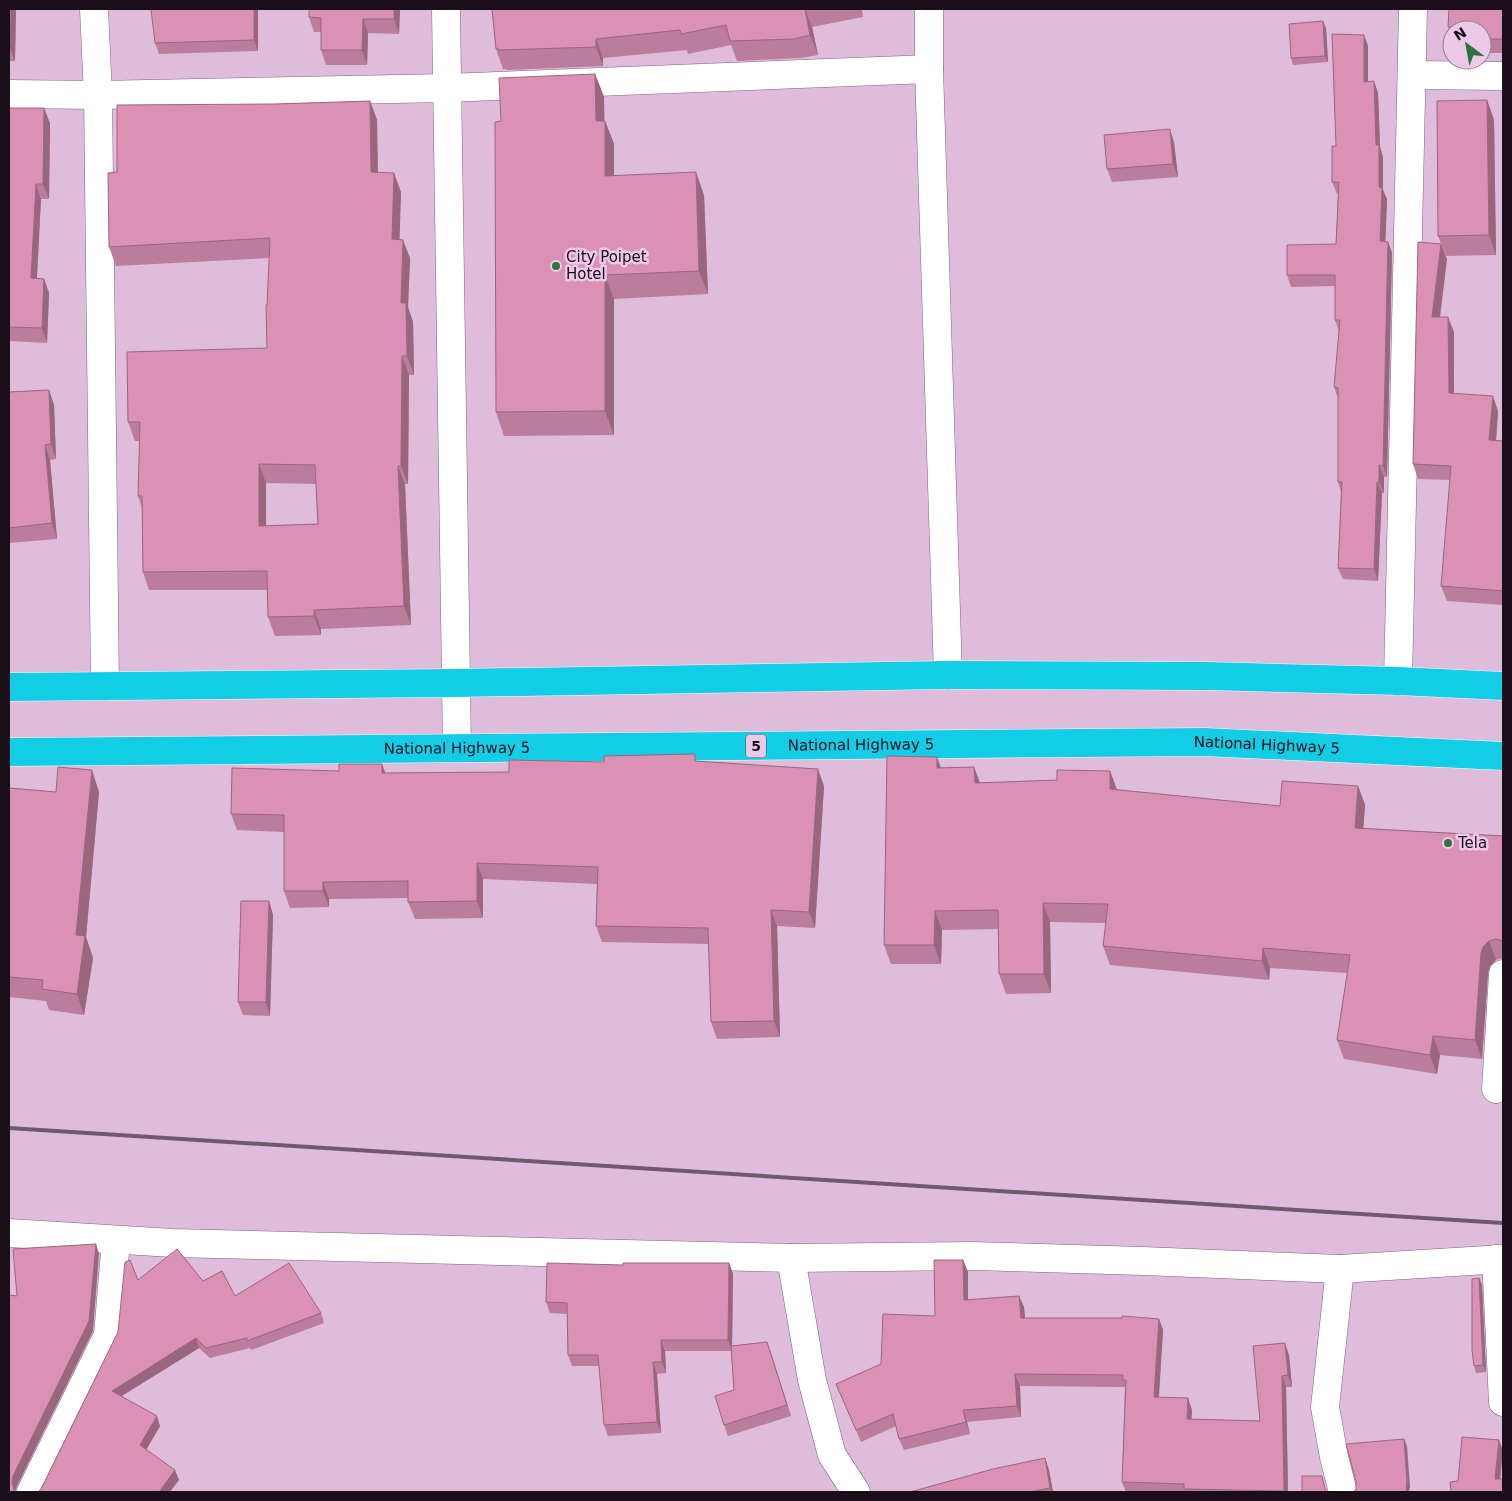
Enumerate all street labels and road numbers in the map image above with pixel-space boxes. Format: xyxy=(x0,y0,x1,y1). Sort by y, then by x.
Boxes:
street label: National Highway 5 xyxy=(1194,733,1341,757)
road number: 5 xyxy=(746,734,766,758)
street label: National Highway 5 xyxy=(788,735,934,754)
street label: National Highway 5 xyxy=(384,739,530,758)

